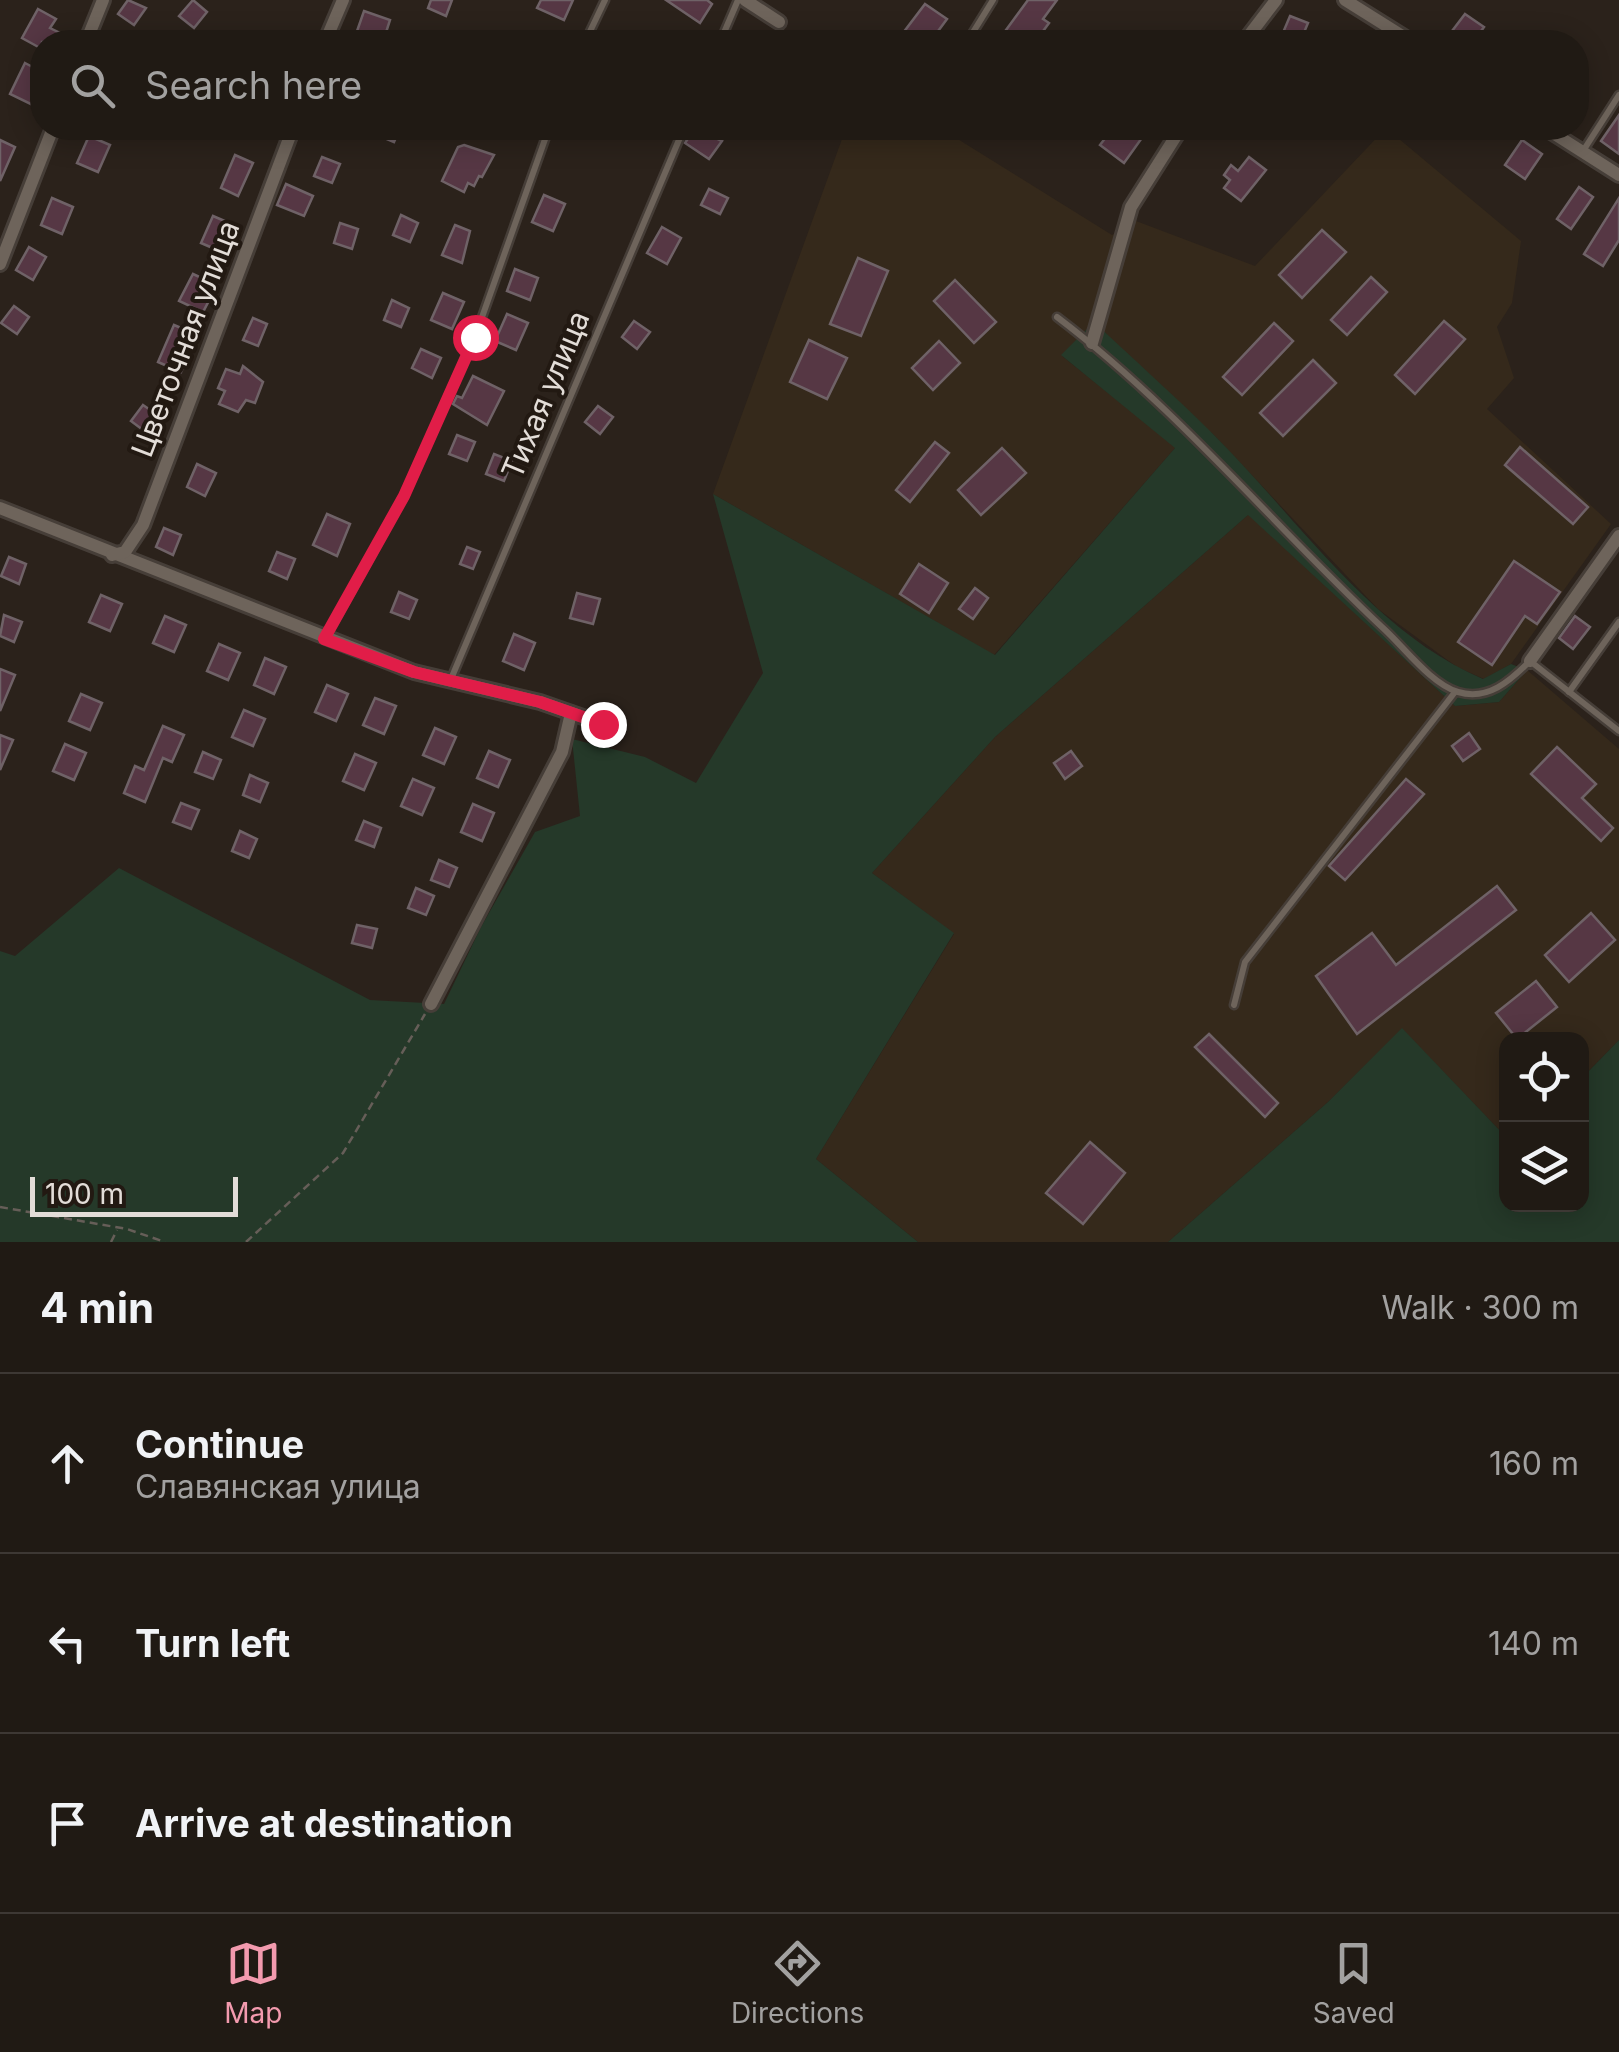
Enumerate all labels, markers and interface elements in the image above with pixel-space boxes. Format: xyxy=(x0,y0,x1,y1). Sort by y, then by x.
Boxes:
search box xyxy=(30,30,1589,140)
icon: search xyxy=(65,58,120,113)
text: Search here xyxy=(145,62,362,108)
street label: Цветочная улица xyxy=(123,215,247,462)
street label: Тихая улица xyxy=(494,305,597,484)
route start xyxy=(453,315,499,361)
route end xyxy=(581,702,627,748)
map controls xyxy=(1499,1032,1589,1212)
button: locate xyxy=(1499,1032,1589,1122)
button: layers xyxy=(1499,1122,1589,1212)
scale bar xyxy=(30,1172,238,1216)
text: 100 m xyxy=(45,1177,124,1211)
text: 4 min xyxy=(40,1282,154,1333)
text: Walk · 300 m xyxy=(1381,1288,1579,1327)
text: Continue xyxy=(135,1421,304,1467)
icon: ahead xyxy=(40,1436,95,1491)
text: 160 m xyxy=(1489,1444,1579,1483)
text: Славянская улица xyxy=(135,1467,421,1506)
icon: left xyxy=(40,1616,95,1671)
text: Turn left xyxy=(135,1620,290,1666)
text: 140 m xyxy=(1488,1624,1579,1663)
icon: arrive xyxy=(40,1796,95,1851)
text: Arrive at destination xyxy=(135,1800,513,1846)
tab: Map xyxy=(224,1936,282,2030)
tab: Directions xyxy=(731,1936,864,2030)
tab: Saved xyxy=(1313,1936,1395,2030)

